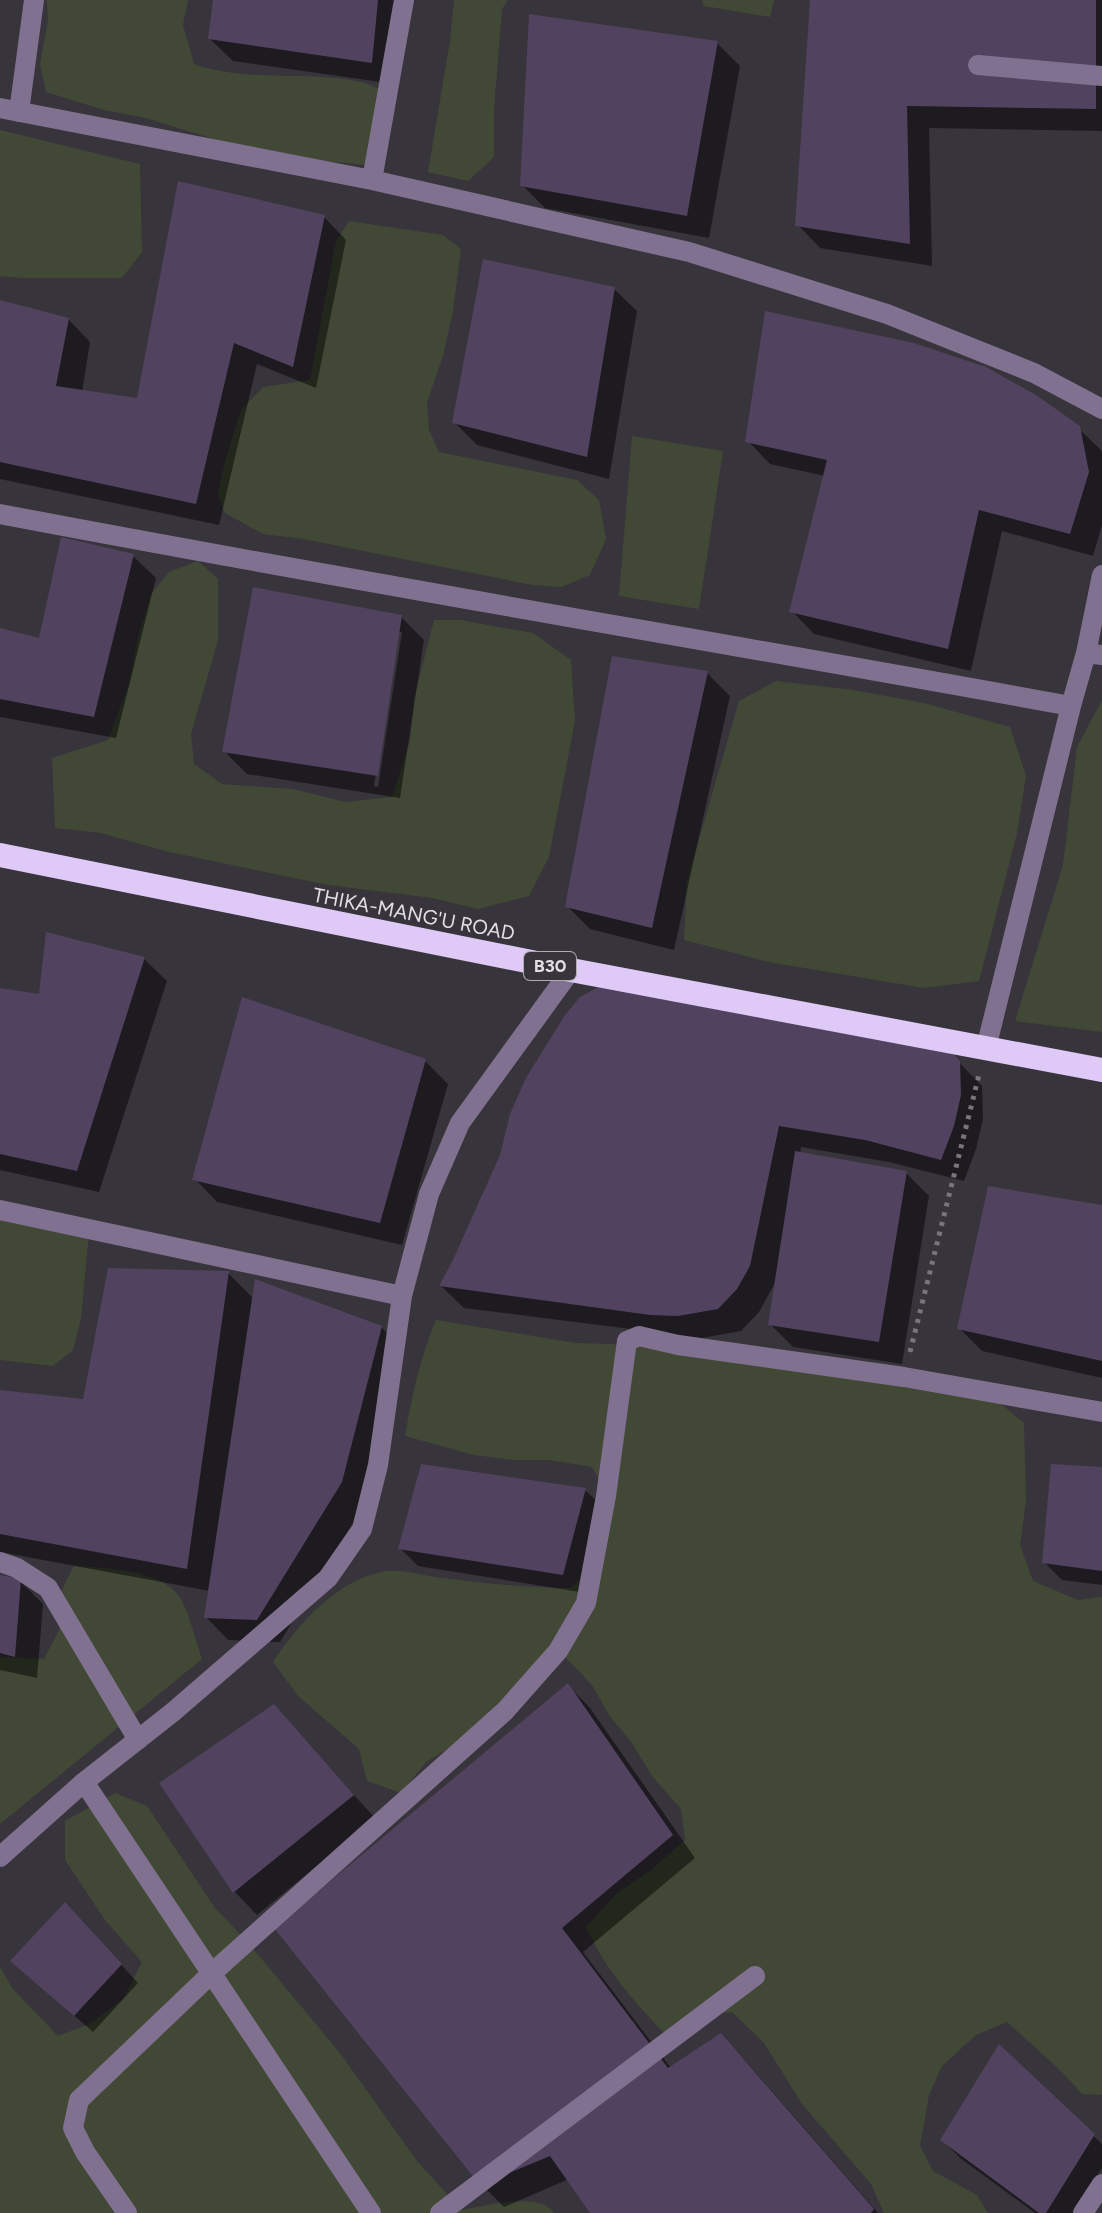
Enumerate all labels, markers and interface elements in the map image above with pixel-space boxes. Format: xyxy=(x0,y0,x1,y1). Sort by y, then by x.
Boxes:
street label: THIKA-MANG'U ROAD xyxy=(311,883,517,945)
road number: B30 xyxy=(524,952,576,980)

